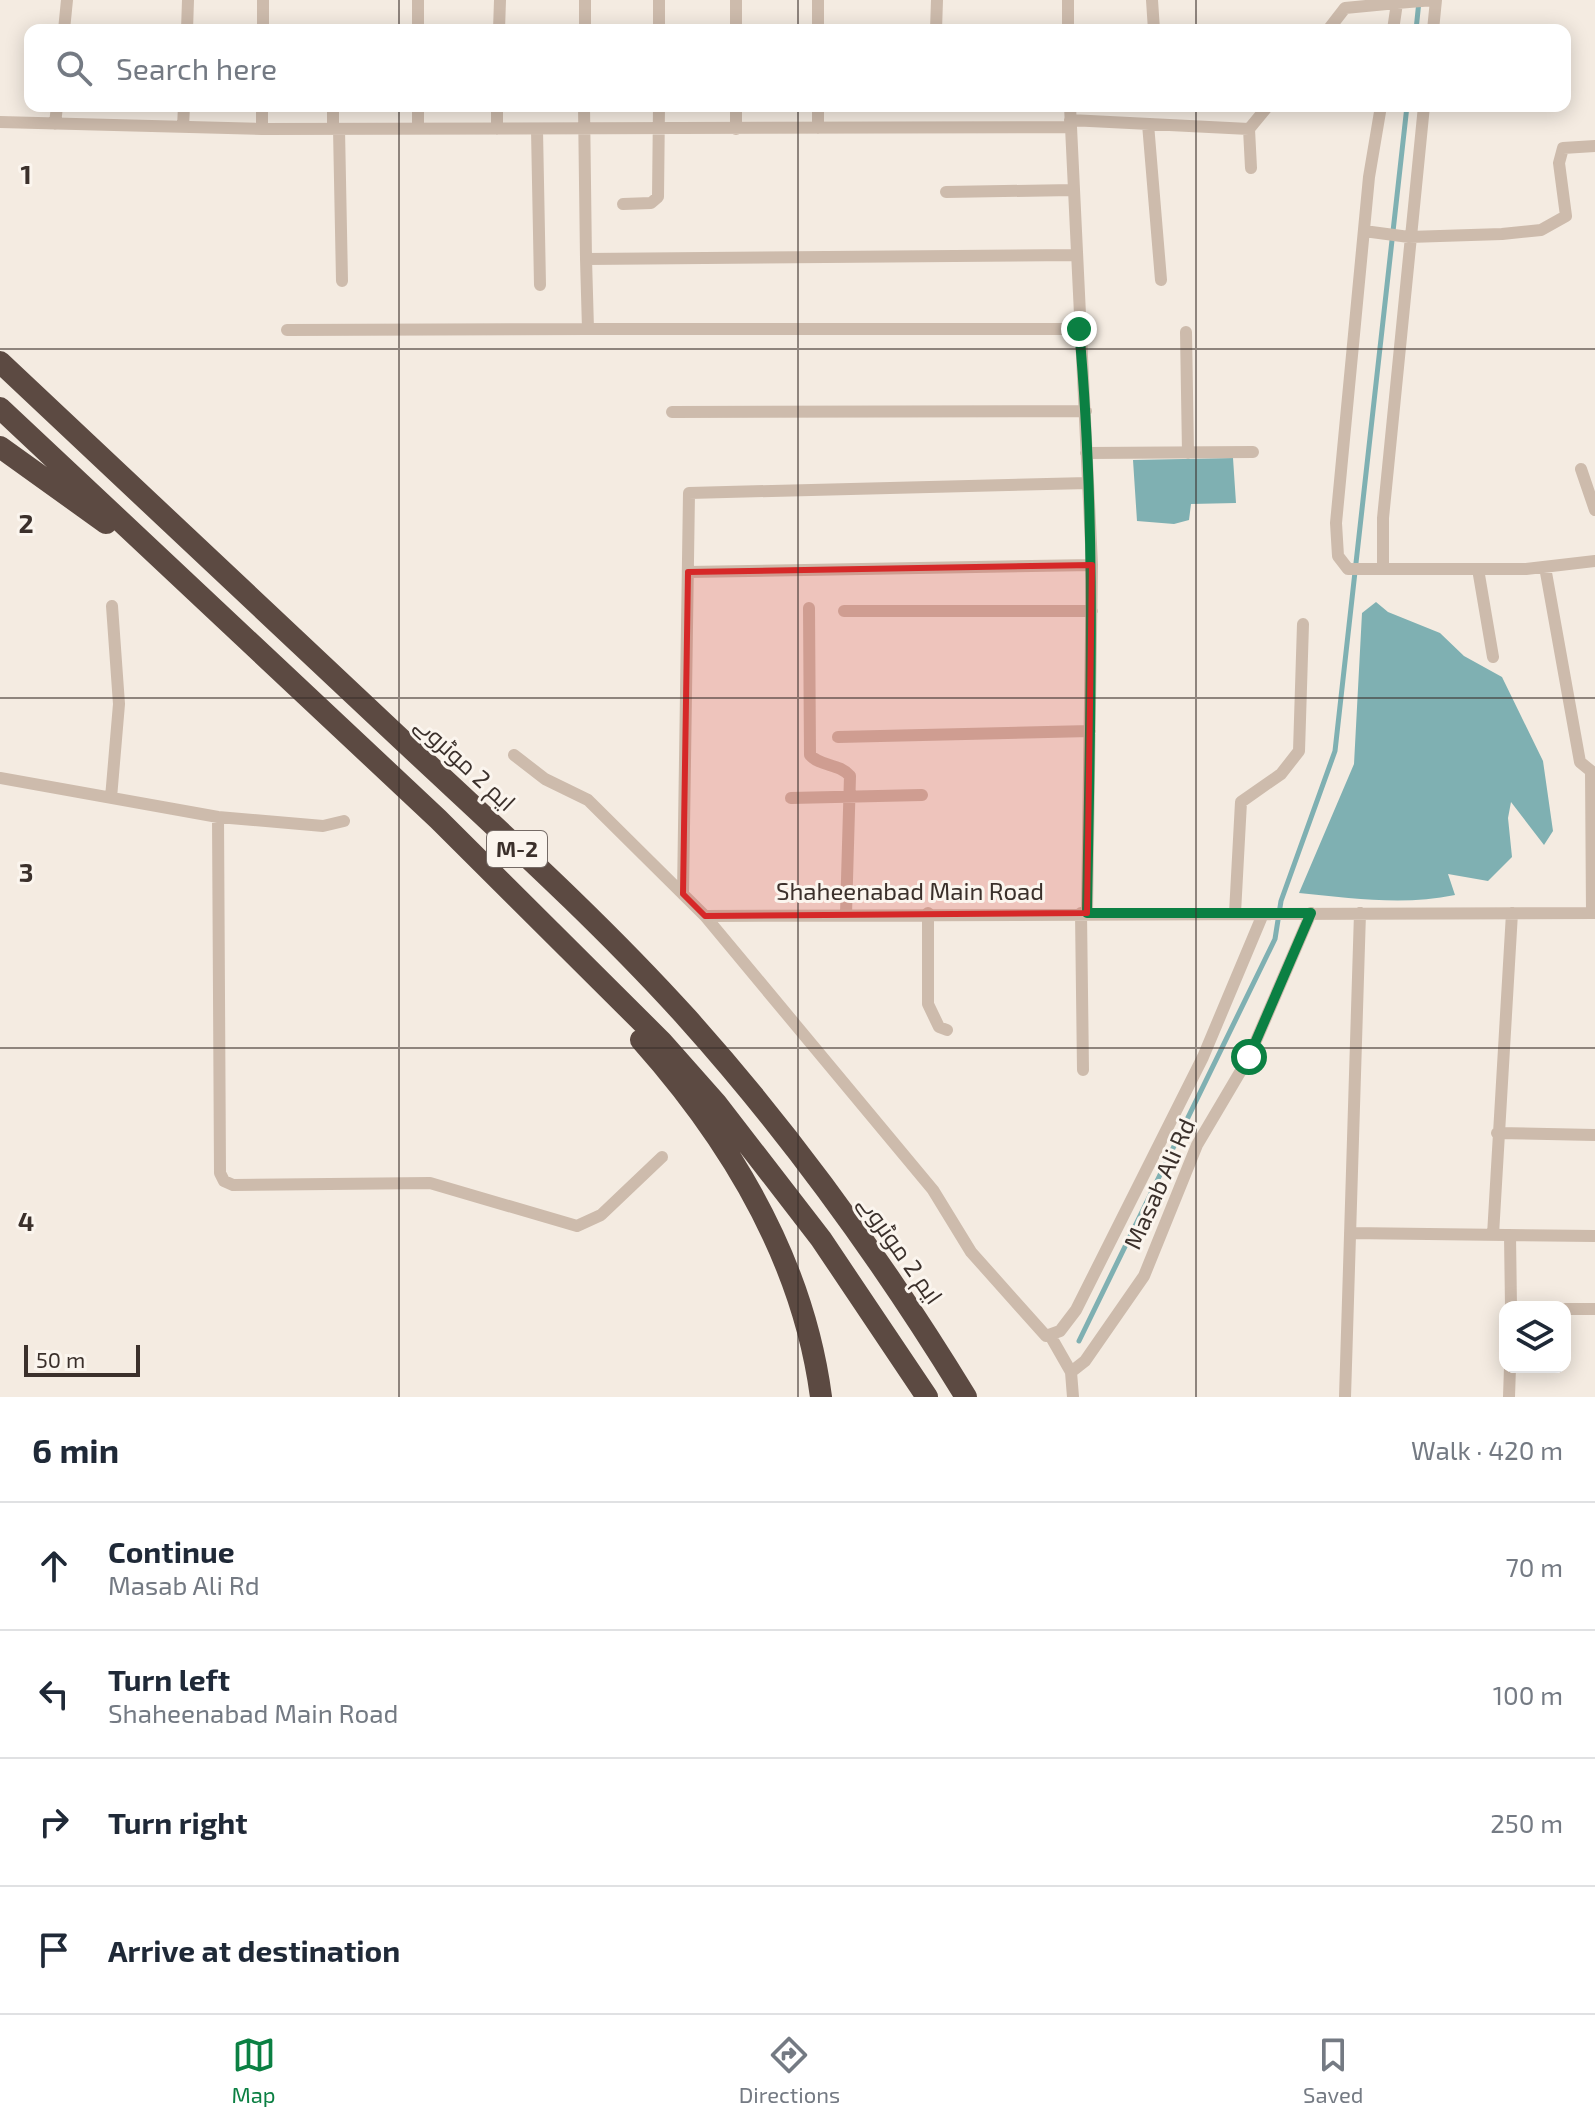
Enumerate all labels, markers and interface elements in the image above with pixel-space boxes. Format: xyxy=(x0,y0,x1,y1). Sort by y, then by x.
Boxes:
search box xyxy=(24,24,1571,112)
icon: search xyxy=(52,46,96,90)
text: Search here xyxy=(116,50,277,86)
text: 1 xyxy=(20,158,32,189)
route end xyxy=(1061,311,1097,347)
text: 2 xyxy=(18,507,34,538)
street label: ایم 2 موٹروے xyxy=(408,709,522,819)
road number: M-2 xyxy=(487,831,547,867)
text: 3 xyxy=(19,856,33,887)
street label: Shaheenabad Main Road xyxy=(776,876,1044,905)
route start xyxy=(1231,1039,1267,1075)
street label: Masab Ali Rd xyxy=(1117,1114,1200,1253)
street label: ایم 2 موٹروے xyxy=(851,1189,949,1311)
text: 4 xyxy=(18,1205,34,1236)
map controls xyxy=(1499,1301,1571,1373)
button: layers xyxy=(1499,1301,1571,1373)
scale bar xyxy=(24,1341,140,1377)
text: 50 m xyxy=(36,1346,85,1372)
text: 6 min xyxy=(32,1429,119,1470)
text: Walk · 420 m xyxy=(1411,1434,1563,1465)
text: Continue xyxy=(108,1533,235,1569)
icon: ahead xyxy=(32,1544,76,1588)
text: 70 m xyxy=(1505,1551,1563,1582)
text: Masab Ali Rd xyxy=(108,1569,260,1600)
text: Turn left xyxy=(108,1661,230,1697)
icon: left xyxy=(32,1672,76,1716)
text: 100 m xyxy=(1493,1679,1563,1710)
text: Shaheenabad Main Road xyxy=(108,1697,398,1728)
icon: right xyxy=(32,1800,76,1844)
text: Turn right xyxy=(108,1804,248,1840)
text: 250 m xyxy=(1490,1807,1563,1838)
icon: arrive xyxy=(32,1928,76,1972)
text: Arrive at destination xyxy=(108,1932,400,1968)
tab: Map xyxy=(232,2033,276,2107)
tab: Directions xyxy=(739,2033,840,2107)
tab: Saved xyxy=(1303,2033,1363,2107)

